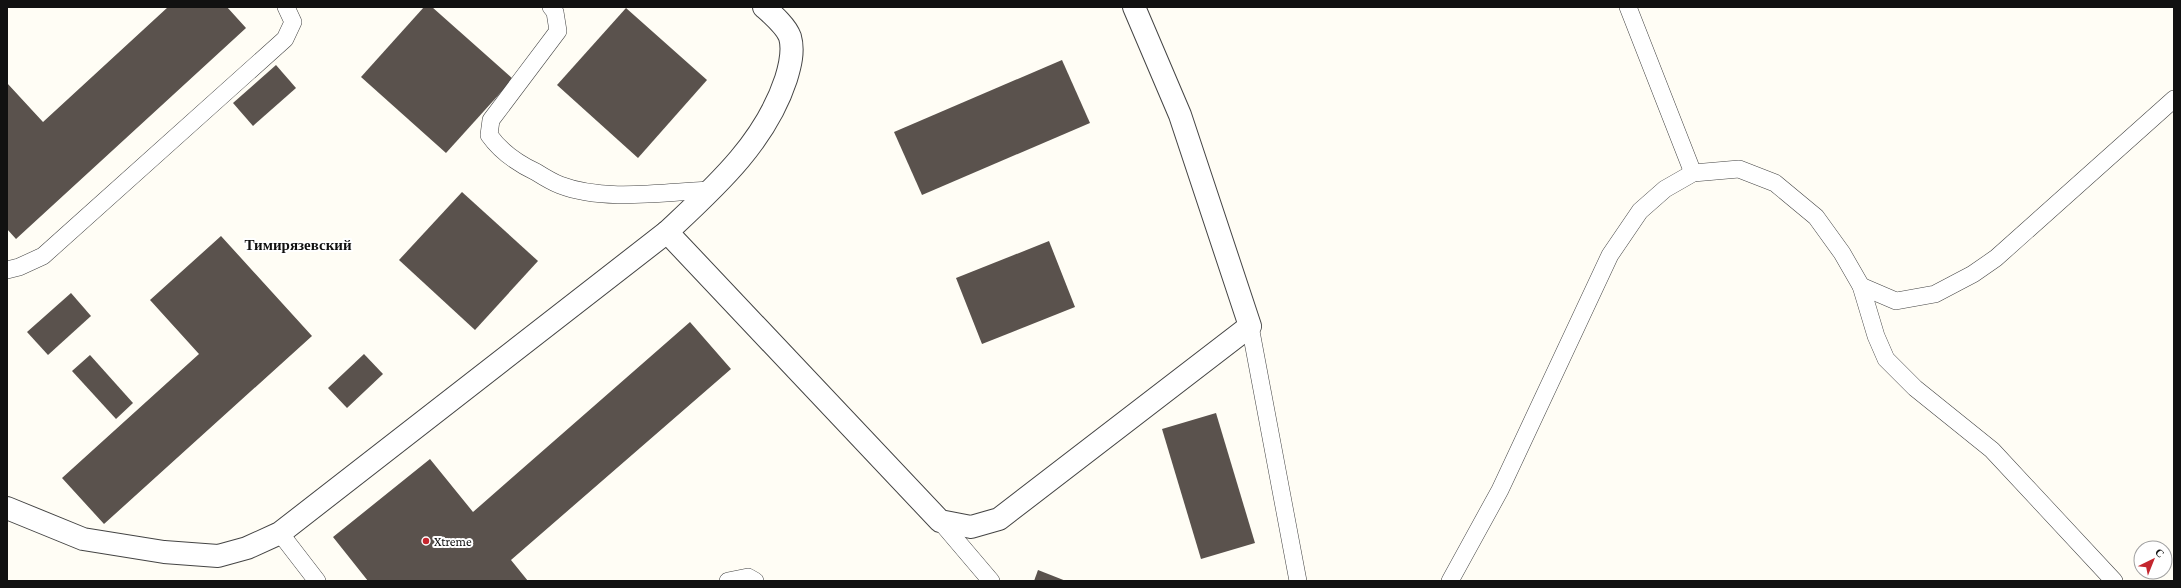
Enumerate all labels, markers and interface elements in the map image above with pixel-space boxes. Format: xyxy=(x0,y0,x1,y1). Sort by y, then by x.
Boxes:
district label: Тимирязевский xyxy=(244,237,352,253)
place label: Xtreme xyxy=(434,534,472,549)
marker: Xtreme xyxy=(421,536,431,546)
north arrow xyxy=(2133,540,2173,580)
text: С xyxy=(2153,546,2167,560)

